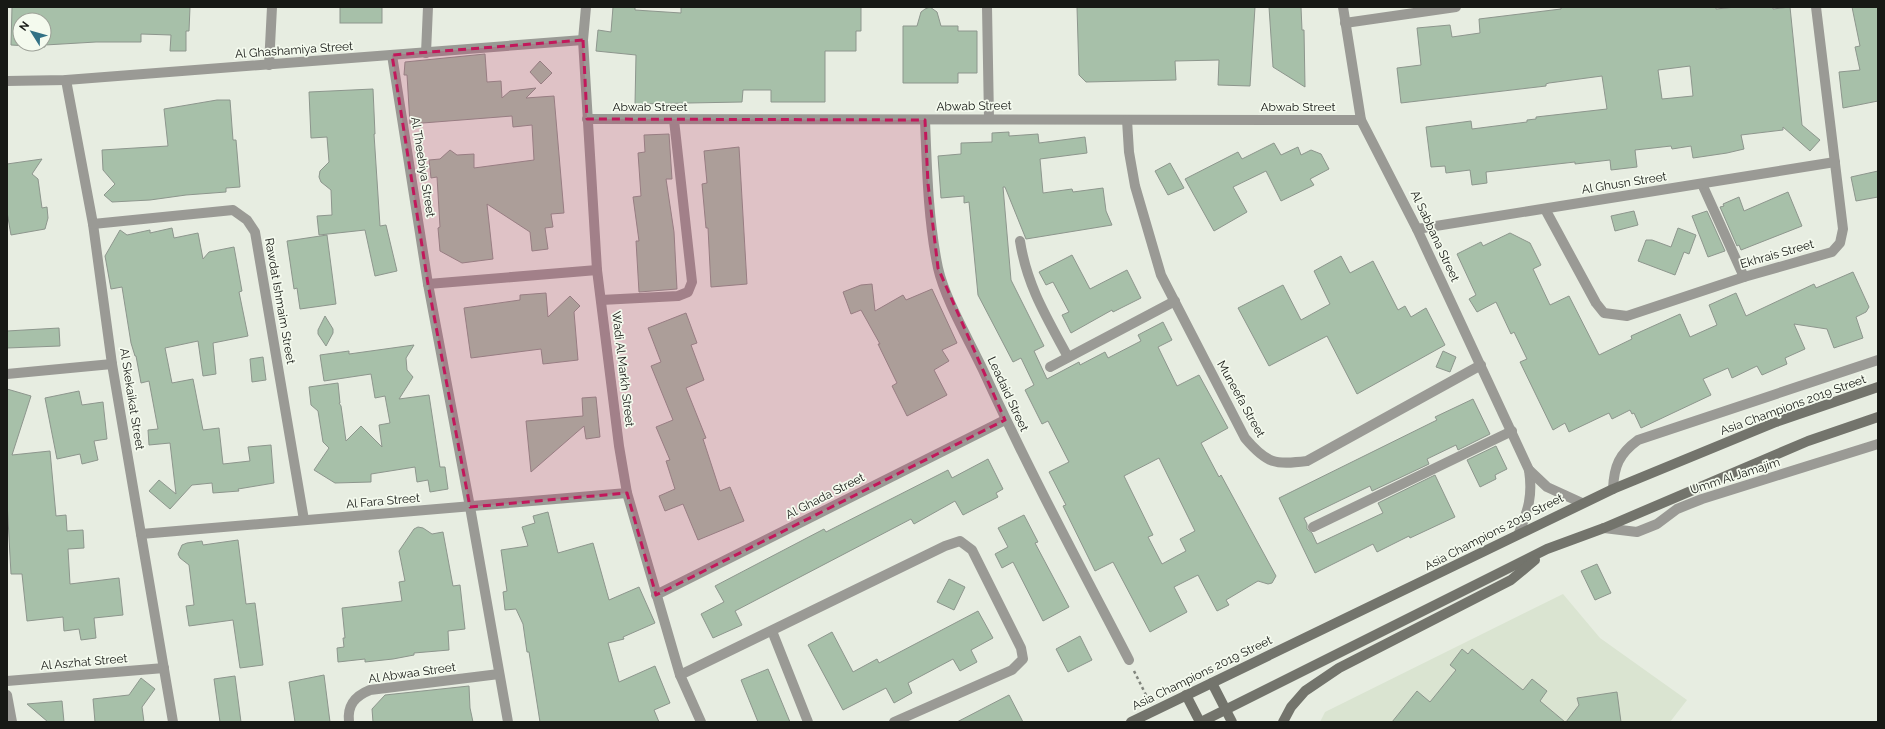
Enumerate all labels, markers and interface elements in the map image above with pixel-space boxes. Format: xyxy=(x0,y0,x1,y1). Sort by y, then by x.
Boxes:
north arrow xyxy=(12,12,52,52)
text: N xyxy=(17,19,32,34)
street label: Al Ghashamiya Street xyxy=(234,39,354,61)
street label: Abwab Street xyxy=(936,98,1012,114)
street label: Abwab Street xyxy=(612,100,688,114)
street label: Abwab Street xyxy=(1260,100,1336,114)
street label: Al Theebiya Street xyxy=(408,116,438,218)
street label: Al Ghusn Street xyxy=(1580,169,1668,197)
street label: Al Sabbana Street xyxy=(1408,188,1462,284)
street label: Rawdat Ishmaim Street xyxy=(262,237,298,365)
street label: Ekhrais Street xyxy=(1738,237,1816,271)
street label: Wadi Al Markh Street xyxy=(609,310,637,428)
street label: Al Skekaikat Street xyxy=(117,347,147,451)
street label: Leadaid Street xyxy=(985,354,1031,434)
street label: Muneefa Street xyxy=(1214,358,1268,440)
street label: Asia Champions 2019 Street xyxy=(1718,372,1868,438)
street label: Umm Al Jamajim xyxy=(1688,455,1782,497)
street label: Al Ghada Street xyxy=(783,470,867,522)
street label: Al Fara Street xyxy=(346,491,420,511)
street label: Asia Champions 2019 Street xyxy=(1422,491,1566,573)
street label: Asia Champions 2019 Street xyxy=(1130,633,1274,713)
street label: Al Aszhat Street xyxy=(40,651,128,673)
street label: Al Abwaa Street xyxy=(367,660,457,686)

